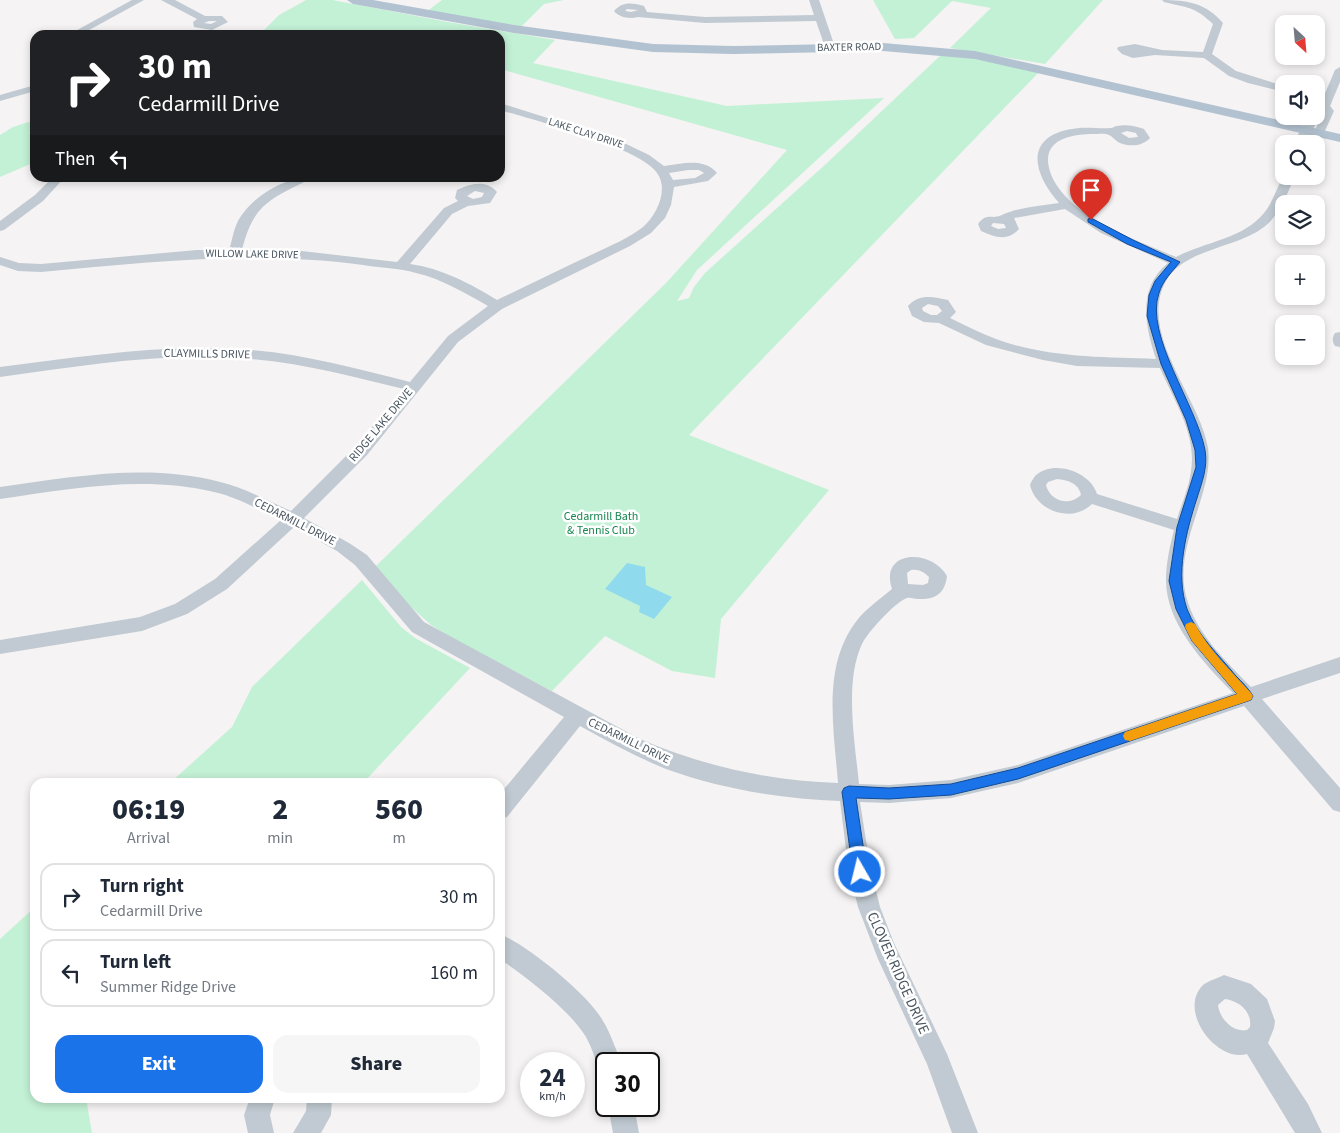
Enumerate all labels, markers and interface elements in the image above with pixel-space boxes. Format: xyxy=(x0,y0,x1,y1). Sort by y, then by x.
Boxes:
north arrow xyxy=(1275,15,1325,65)
map controls xyxy=(1275,15,1325,365)
street label: BAXTER ROAD xyxy=(817,39,881,55)
text: 30 m xyxy=(138,42,212,92)
icon: right xyxy=(55,50,120,115)
button: sound xyxy=(1275,75,1325,125)
text: Cedarmill Drive xyxy=(138,88,279,120)
street label: LAKE CLAY DRIVE xyxy=(547,114,626,152)
button: search xyxy=(1275,135,1325,185)
icon: left xyxy=(105,145,133,173)
text: Then xyxy=(55,146,95,173)
pin xyxy=(1070,169,1112,220)
icon: arrive xyxy=(1077,176,1105,204)
button: layers xyxy=(1275,195,1325,245)
street label: WILLOW LAKE DRIVE xyxy=(205,246,299,262)
button: + xyxy=(1275,255,1325,305)
button: − xyxy=(1275,315,1325,365)
street label: CLAYMILLS DRIVE xyxy=(163,345,251,363)
street label: RIDGE LAKE DRIVE xyxy=(345,385,417,465)
street label: CEDARMILL DRIVE xyxy=(251,494,339,550)
park label: Cedarmill Bath & Tennis Club xyxy=(564,508,638,539)
street label: CEDARMILL DRIVE xyxy=(585,714,673,768)
text: 06:19 xyxy=(112,788,185,831)
text: 2 xyxy=(272,788,288,831)
text: 560 xyxy=(375,788,423,831)
text: Arrival xyxy=(127,827,170,849)
text: min xyxy=(267,827,293,849)
text: m xyxy=(392,827,406,849)
position arrow xyxy=(833,845,885,897)
text: Turn right xyxy=(100,873,184,900)
icon: right xyxy=(57,883,85,911)
text: 30 m xyxy=(440,884,478,911)
text: Cedarmill Drive xyxy=(100,900,203,922)
street label: CLOVER RIDGE DRIVE xyxy=(862,909,934,1037)
text: Turn left xyxy=(100,949,171,976)
icon: left xyxy=(57,959,85,987)
text: 160 m xyxy=(430,960,478,987)
text: Summer Ridge Drive xyxy=(100,976,236,998)
button: Exit xyxy=(55,1035,263,1093)
button: Share xyxy=(273,1035,480,1093)
speed limit sign: 30 xyxy=(595,1052,660,1117)
text: 24 xyxy=(539,1060,566,1096)
text: km/h xyxy=(539,1088,566,1105)

